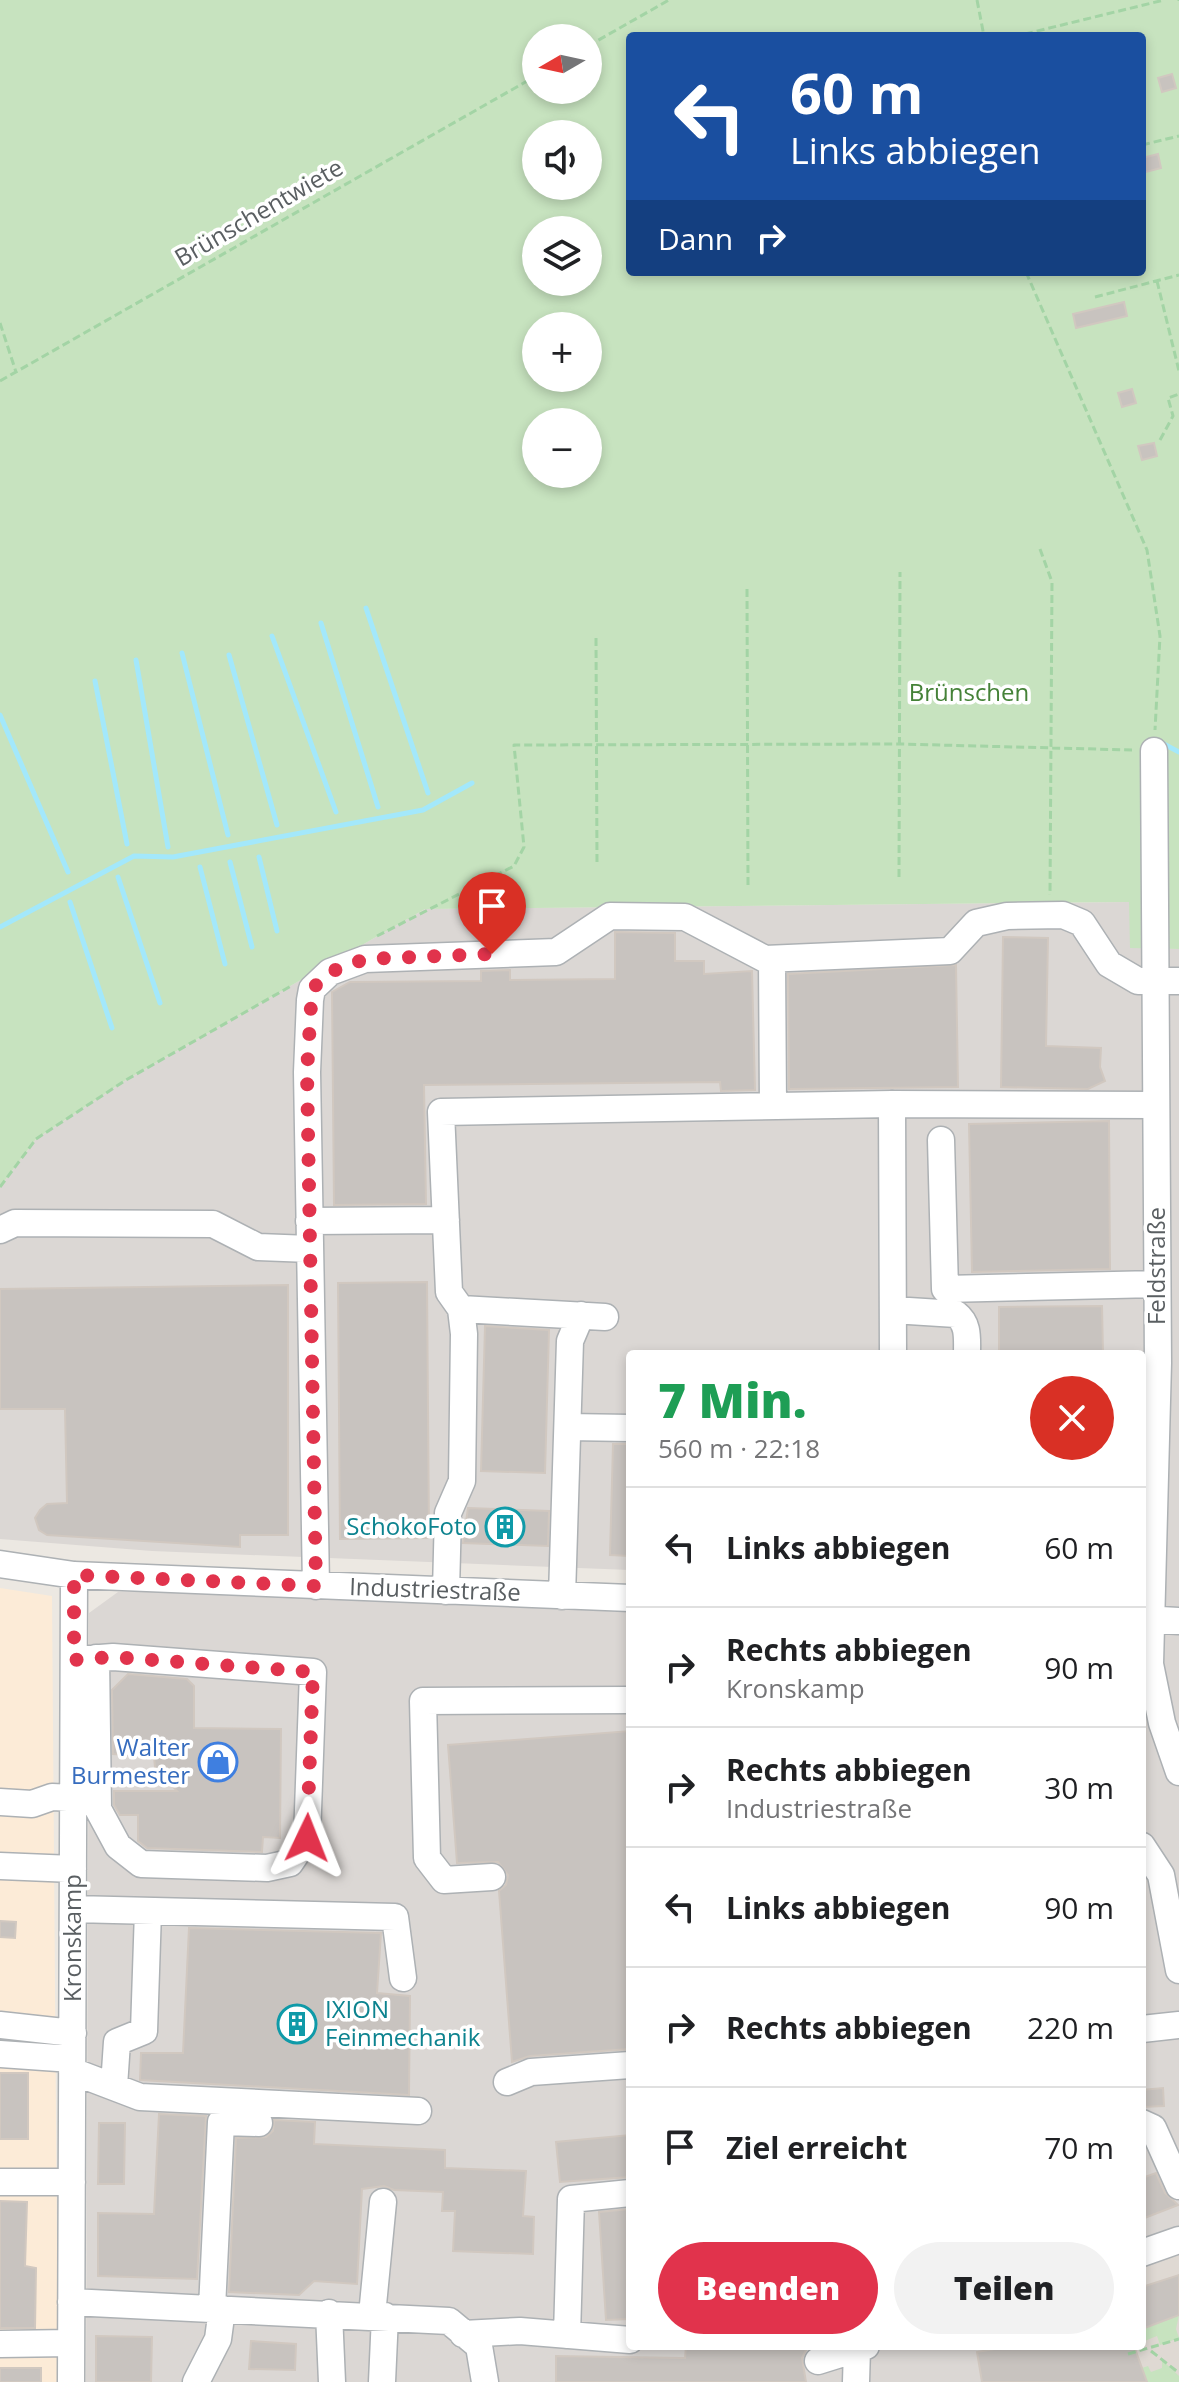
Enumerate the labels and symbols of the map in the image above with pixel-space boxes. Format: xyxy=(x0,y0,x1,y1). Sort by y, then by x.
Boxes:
north arrow xyxy=(522,24,602,104)
street label: Brünschentwiete xyxy=(168,150,348,273)
park label: Brünschen xyxy=(909,675,1029,708)
pin xyxy=(458,872,526,954)
street label: Feldstraße xyxy=(1139,1207,1172,1325)
building icon: SchokoFoto xyxy=(484,1506,526,1548)
place label: SchokoFoto xyxy=(346,1509,477,1542)
street label: Industriestraße xyxy=(349,1569,521,1608)
place label: Walter Burmester xyxy=(71,1730,190,1791)
shop icon: Walter Burmester xyxy=(197,1741,239,1783)
position arrow xyxy=(265,1796,349,1880)
street label: Kronskamp xyxy=(55,1874,88,2002)
place label: IXION Feinmechanik xyxy=(325,1992,481,2053)
building icon: IXION Feinmechanik xyxy=(276,2003,318,2045)

